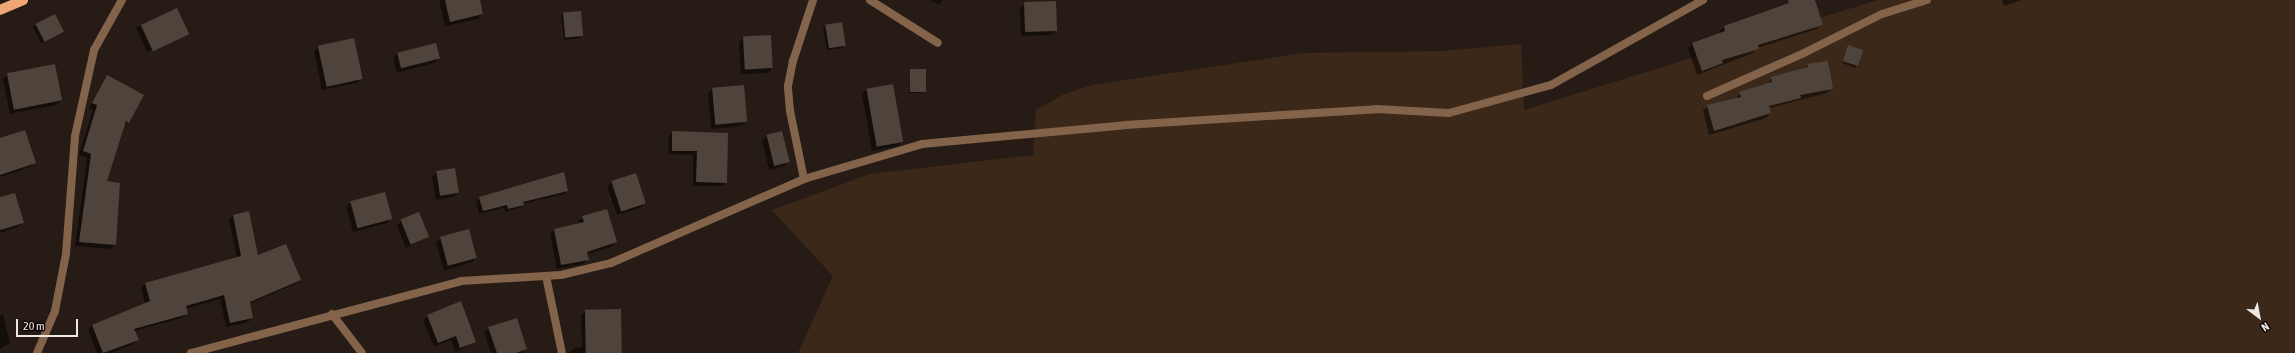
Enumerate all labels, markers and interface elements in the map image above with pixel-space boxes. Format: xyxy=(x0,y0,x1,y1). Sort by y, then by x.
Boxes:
north arrow xyxy=(2239,297,2279,337)
scale bar xyxy=(18,311,80,337)
text: 20 m xyxy=(23,319,45,333)
text: N xyxy=(2259,320,2271,334)

